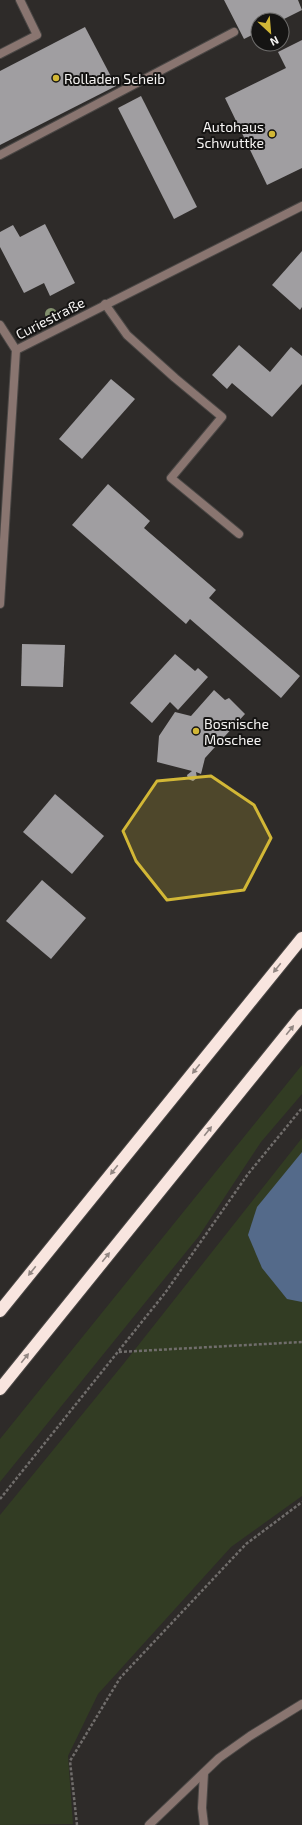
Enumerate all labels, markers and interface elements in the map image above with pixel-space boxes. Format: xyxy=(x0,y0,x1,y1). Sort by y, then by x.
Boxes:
north arrow xyxy=(250,12,290,52)
text: N xyxy=(268,34,281,49)
place label: Rolladen Scheib xyxy=(64,70,165,87)
marker: Rolladen Scheib xyxy=(51,73,61,83)
place label: Autohaus Schwuttke xyxy=(197,118,264,151)
marker: Autohaus Schwuttke xyxy=(267,129,277,139)
street label: Curiestraße xyxy=(13,293,87,343)
place label: Bosnische Moschee xyxy=(204,715,269,748)
marker: Bosnische Moschee xyxy=(191,726,201,736)
one-way arrow xyxy=(273,963,282,974)
one-way arrow xyxy=(285,1025,294,1036)
one-way arrow xyxy=(191,1064,200,1075)
one-way arrow xyxy=(204,1126,213,1137)
one-way arrow xyxy=(110,1165,118,1176)
one-way arrow xyxy=(102,1252,111,1263)
one-way arrow xyxy=(28,1266,37,1277)
one-way arrow xyxy=(20,1353,29,1364)

